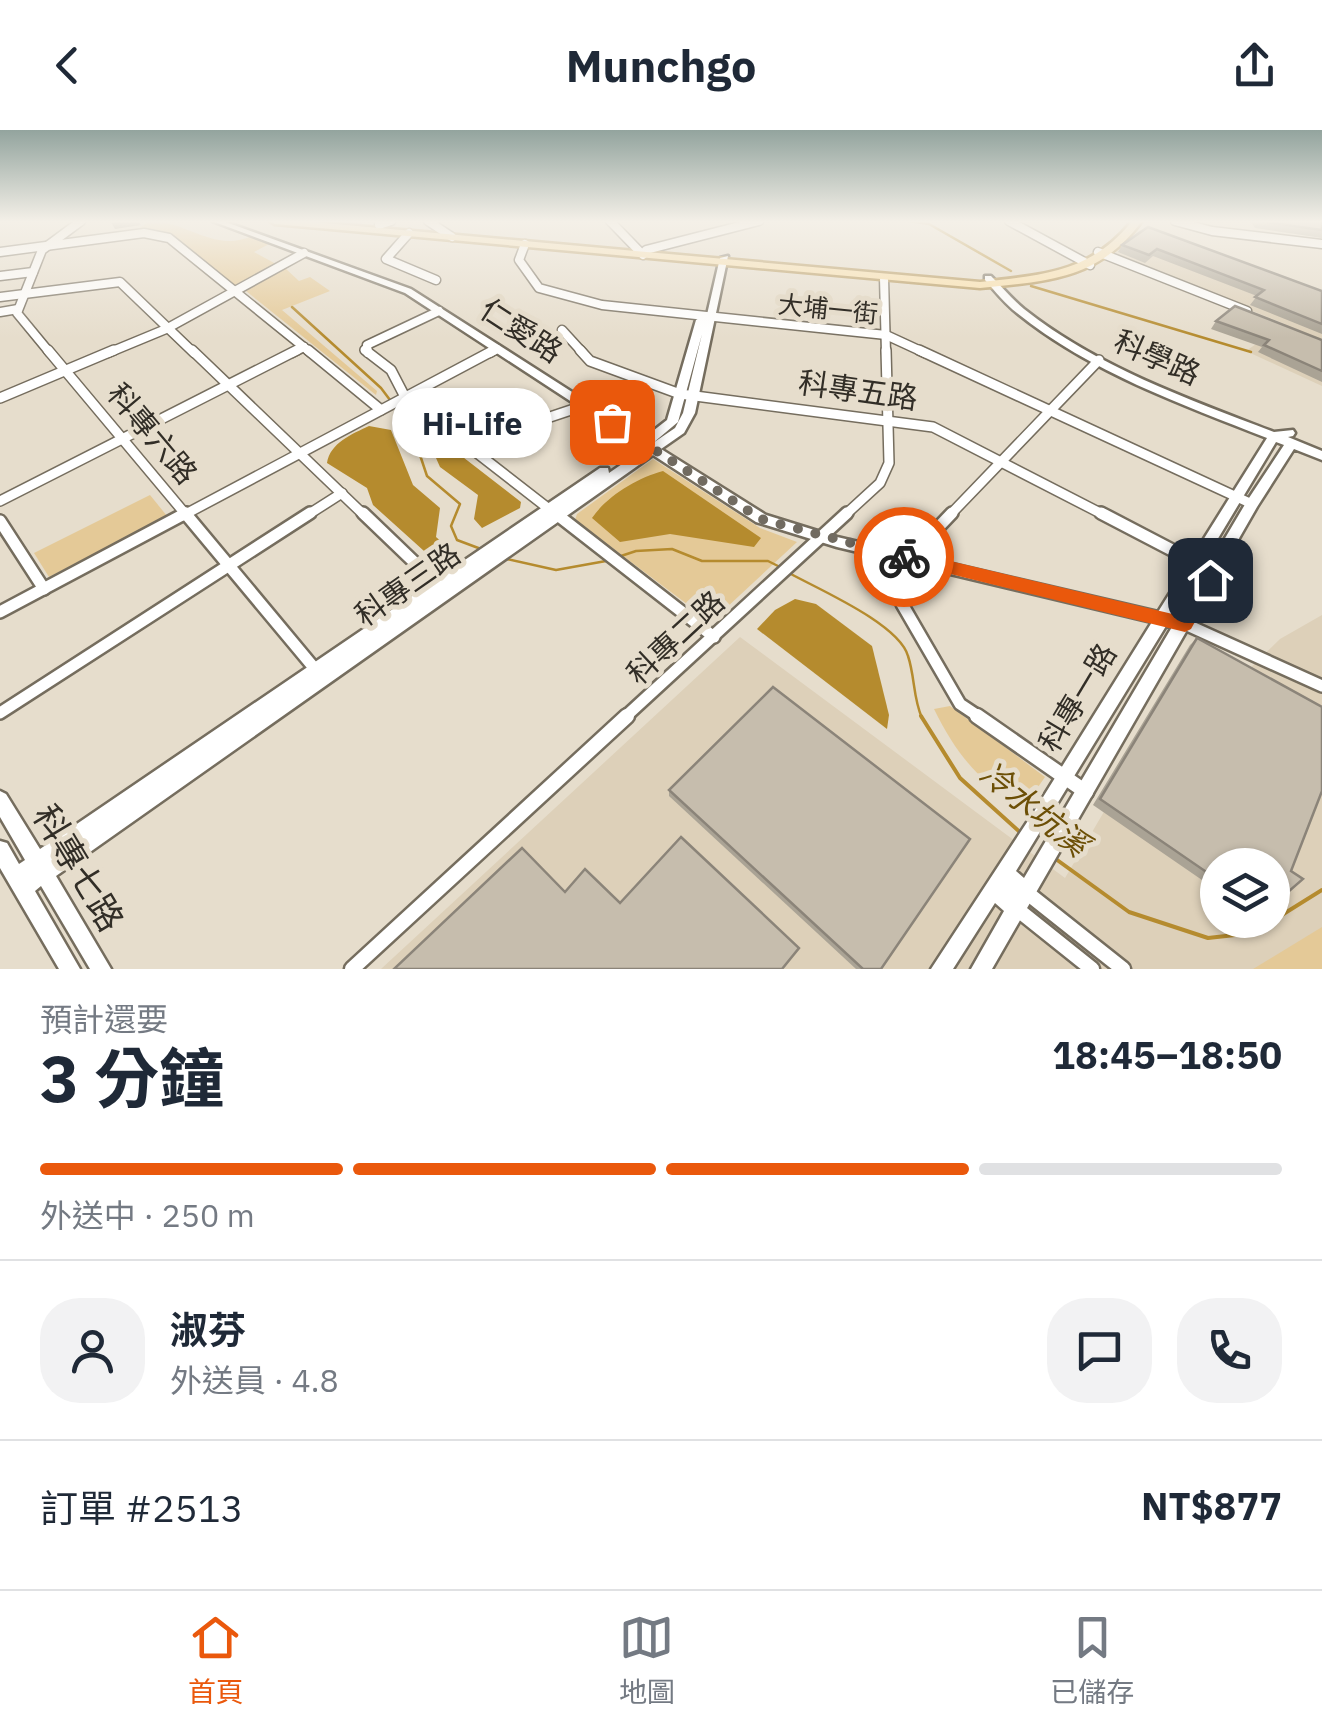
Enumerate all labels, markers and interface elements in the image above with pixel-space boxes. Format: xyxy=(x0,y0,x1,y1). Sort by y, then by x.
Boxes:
text: Munchgo xyxy=(566,36,756,94)
icon: back xyxy=(40,38,95,93)
icon: share xyxy=(1227,38,1282,93)
street label: 大埔一街 xyxy=(777,287,880,330)
street label: 仁愛路 xyxy=(473,289,570,371)
street label: 科學路 xyxy=(1109,321,1207,393)
street label: 科專五路 xyxy=(796,362,920,417)
street label: 科專六路 xyxy=(100,375,207,492)
pin xyxy=(570,380,655,465)
callout: Hi-Life xyxy=(392,387,552,457)
icon: bag xyxy=(585,395,640,450)
text: Hi-Life xyxy=(422,402,522,444)
courier xyxy=(854,507,954,607)
icon: bike xyxy=(877,530,932,585)
street label: 科專三路 xyxy=(347,533,467,634)
pin xyxy=(1168,538,1253,623)
icon: home xyxy=(1183,553,1238,608)
street label: 科專二路 xyxy=(618,582,732,692)
street label: 科專一路 xyxy=(1029,636,1124,759)
water label: 冷水坑溪 xyxy=(972,752,1101,867)
street label: 科專七路 xyxy=(23,796,135,939)
map controls xyxy=(1200,848,1290,938)
button: layers xyxy=(1200,848,1290,938)
text: 預計還要 xyxy=(40,998,168,1040)
text: 18:45–18:50 xyxy=(1052,1030,1282,1079)
text: 3 分鐘 xyxy=(40,1035,224,1120)
text: 外送中 · 250 m xyxy=(40,1194,255,1236)
button: person xyxy=(40,1298,145,1403)
button: chat xyxy=(1047,1298,1152,1403)
button: phone xyxy=(1177,1298,1282,1403)
text: 淑芬 xyxy=(170,1305,246,1354)
text: 外送員 · 4.8 xyxy=(170,1359,339,1401)
text: NT$877 xyxy=(1141,1481,1282,1530)
text: 訂單 #2513 xyxy=(40,1483,243,1532)
tab: 首頁 xyxy=(188,1610,244,1710)
tab: 地圖 xyxy=(619,1610,675,1710)
tab: 已儲存 xyxy=(1050,1610,1134,1710)

